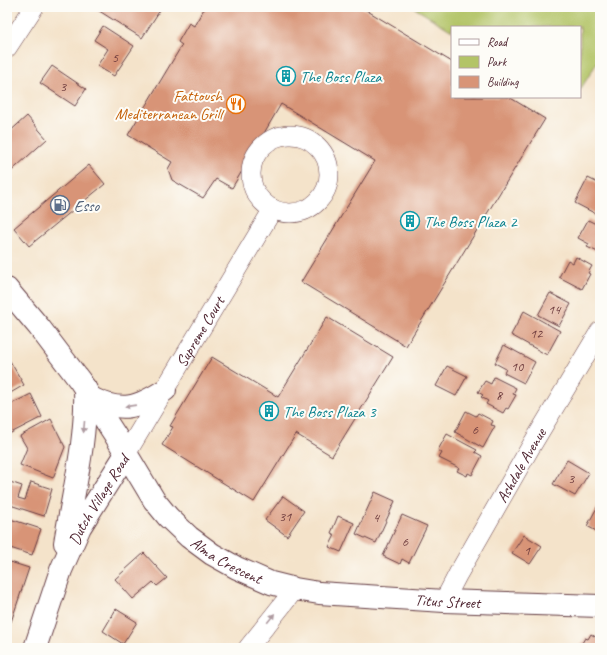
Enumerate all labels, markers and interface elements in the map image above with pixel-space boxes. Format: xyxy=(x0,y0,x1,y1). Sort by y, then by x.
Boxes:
legend xyxy=(451,26,581,98)
text: Road xyxy=(487,34,509,50)
house number: 5 xyxy=(112,49,119,66)
text: Park xyxy=(487,54,508,70)
building icon: The Boss Plaza xyxy=(275,65,297,87)
place label: The Boss Plaza xyxy=(300,67,383,87)
text: Building xyxy=(487,74,519,90)
house number: 3 xyxy=(60,78,68,95)
place label: Fattoush Mediterranean Grill xyxy=(115,86,225,124)
restaurant icon: Fattoush Mediterranean Grill xyxy=(225,93,247,115)
fuel station icon: Esso xyxy=(49,194,71,216)
place label: Esso xyxy=(74,196,100,216)
building icon: The Boss Plaza 2 xyxy=(399,210,421,232)
place label: The Boss Plaza 2 xyxy=(424,212,518,232)
street label: Supreme Court xyxy=(172,292,230,371)
house number: 14 xyxy=(548,301,562,318)
house number: 12 xyxy=(530,325,544,342)
house number: 10 xyxy=(511,358,525,375)
house number: 8 xyxy=(496,387,504,404)
building icon: The Boss Plaza 3 xyxy=(258,400,280,422)
place label: The Boss Plaza 3 xyxy=(283,402,377,422)
one-way arrow xyxy=(124,403,136,409)
one-way arrow xyxy=(81,421,87,433)
house number: 6 xyxy=(472,421,479,438)
street label: Ashdale Avenue xyxy=(492,423,552,506)
street label: Dutch Village Road xyxy=(64,449,135,548)
house number: 3 xyxy=(568,470,576,487)
house number: 31 xyxy=(279,508,292,525)
house number: 4 xyxy=(373,509,381,526)
street label: Alma Crescent xyxy=(186,533,266,589)
house number: 6 xyxy=(402,533,409,550)
house number: 1 xyxy=(524,542,531,559)
street label: Titus Street xyxy=(414,590,482,613)
one-way arrow xyxy=(267,613,276,624)

